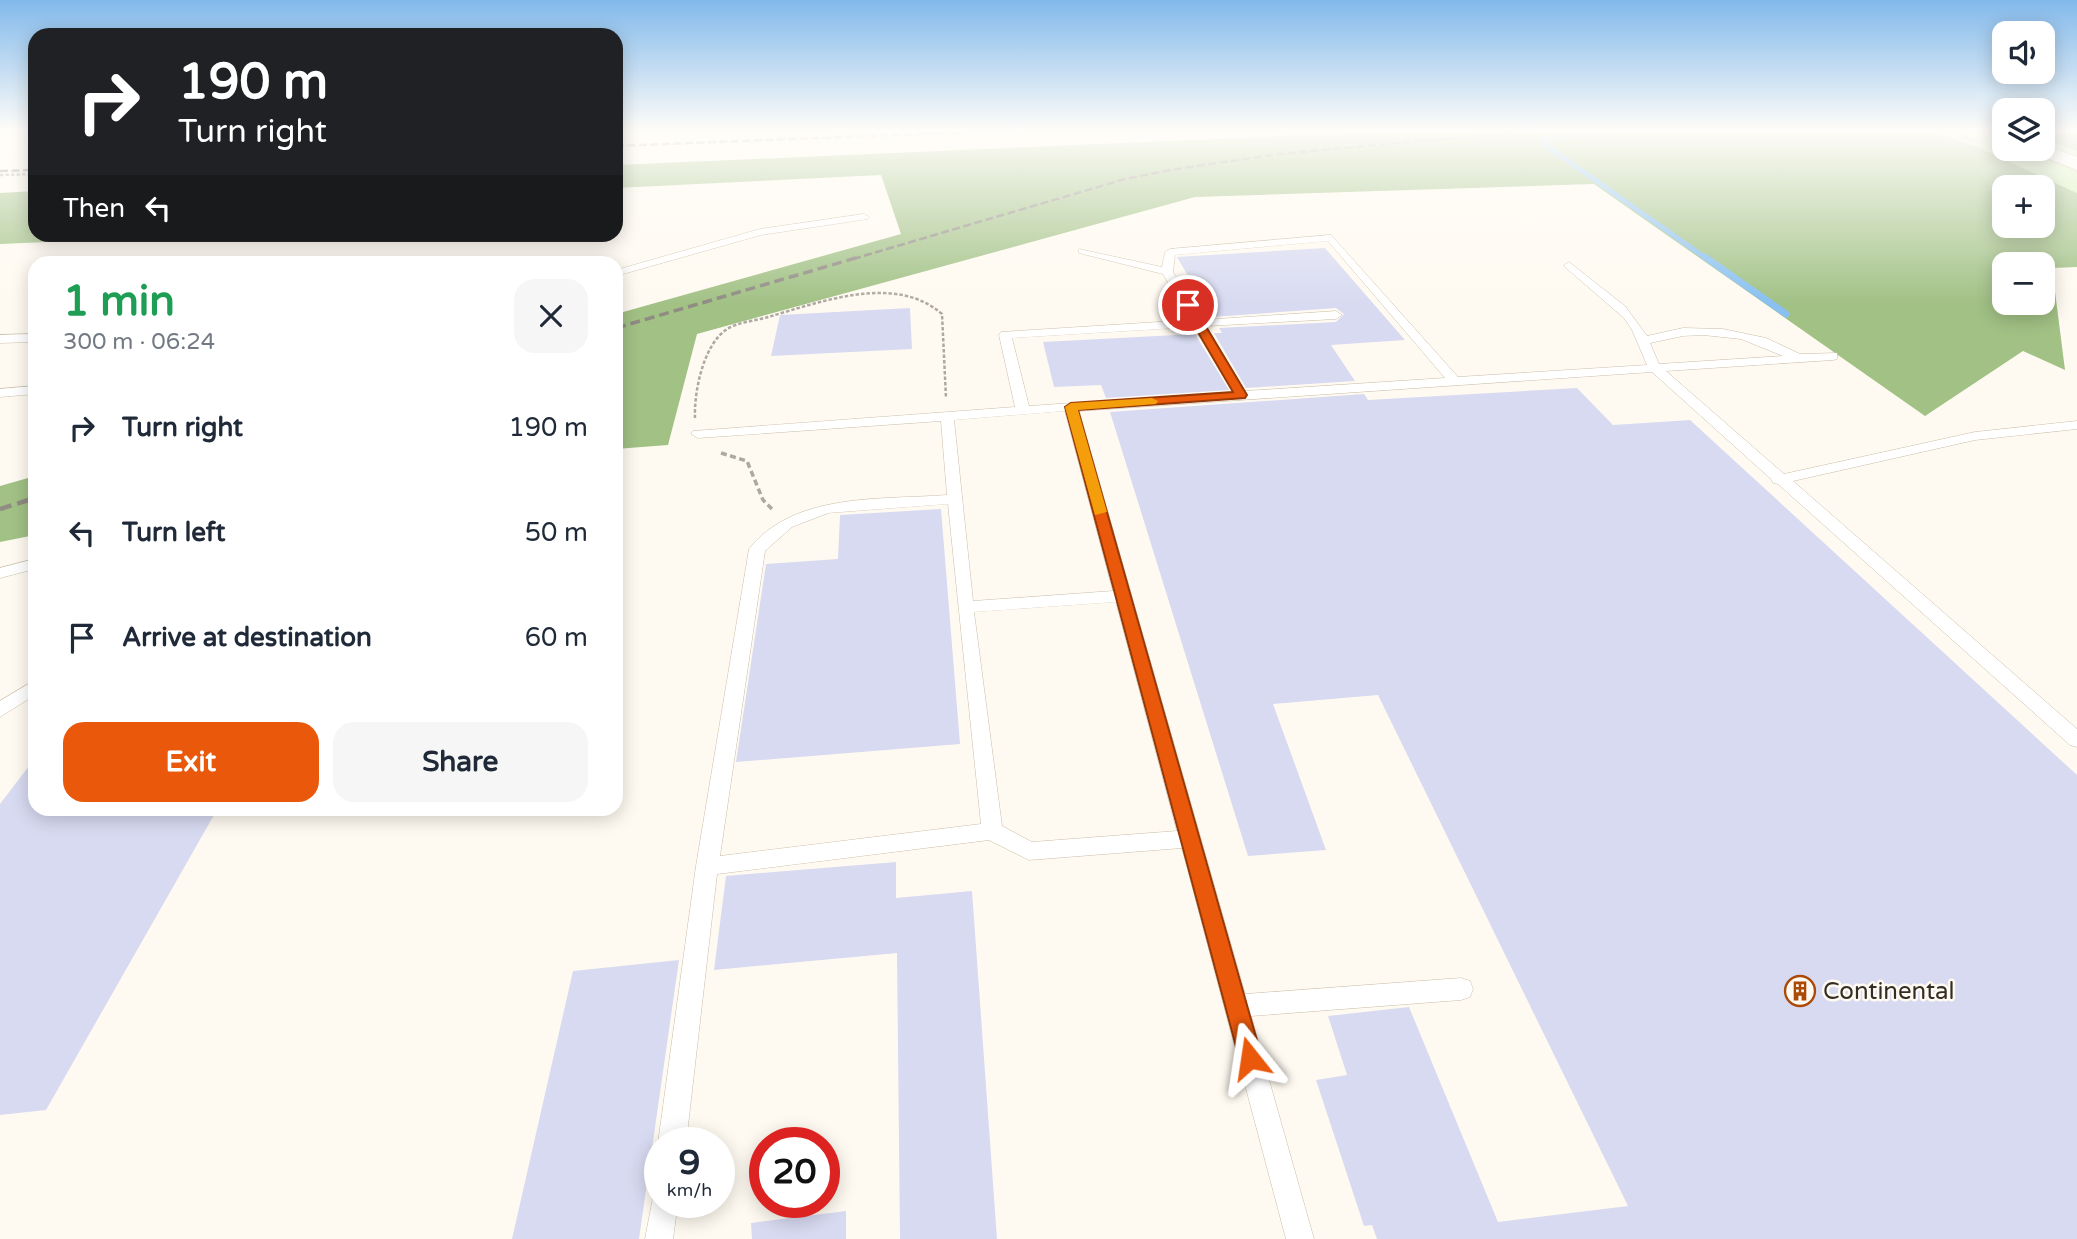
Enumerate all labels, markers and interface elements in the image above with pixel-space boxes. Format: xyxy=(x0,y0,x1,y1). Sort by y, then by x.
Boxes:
map controls xyxy=(1992,21,2055,315)
button: sound xyxy=(1992,21,2055,84)
text: 190 m xyxy=(178,53,328,112)
icon: right xyxy=(63,56,154,147)
button: layers xyxy=(1992,98,2055,161)
text: Turn right xyxy=(178,113,327,151)
button: + xyxy=(1992,175,2055,238)
icon: left xyxy=(139,189,177,227)
text: Then xyxy=(63,193,125,224)
button: − xyxy=(1992,252,2055,315)
pin xyxy=(1158,275,1218,335)
text: 1 min xyxy=(63,276,175,327)
button: close xyxy=(514,279,588,353)
icon: arrive xyxy=(1169,286,1207,324)
text: 300 m · 06:24 xyxy=(63,328,215,356)
icon: right xyxy=(63,409,101,447)
text: Turn right xyxy=(122,412,243,443)
text: 190 m xyxy=(508,412,588,443)
icon: left xyxy=(63,514,101,552)
text: Turn left xyxy=(122,517,225,548)
text: 50 m xyxy=(525,517,588,548)
icon: arrive xyxy=(63,619,101,657)
text: Arrive at destination xyxy=(122,622,372,653)
text: 60 m xyxy=(525,622,588,653)
button: Exit xyxy=(63,722,319,802)
button: Share xyxy=(333,722,588,802)
building icon: Continental xyxy=(1783,974,1817,1008)
place label: Continental xyxy=(1823,977,1955,1006)
position arrow xyxy=(1213,1021,1287,1095)
speed limit sign: 20 xyxy=(749,1127,840,1218)
text: 9 xyxy=(679,1142,700,1184)
text: km/h xyxy=(667,1179,712,1201)

